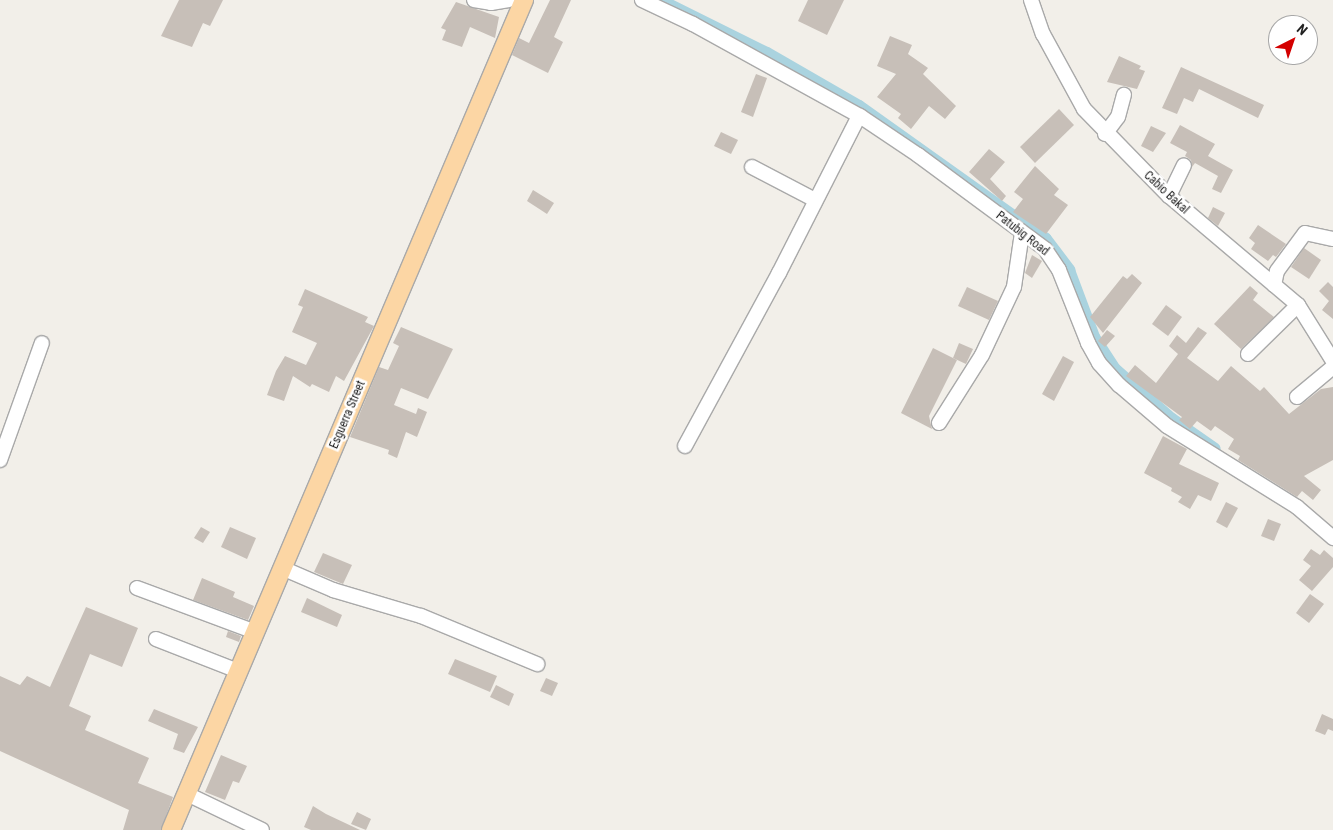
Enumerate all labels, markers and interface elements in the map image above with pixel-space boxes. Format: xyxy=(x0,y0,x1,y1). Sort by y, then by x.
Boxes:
north arrow xyxy=(1268,15,1318,65)
text: N xyxy=(1294,21,1311,38)
street label: Cabio Bakal xyxy=(1141,169,1191,217)
street label: Patubig Road xyxy=(993,209,1051,259)
street label: Esguerra Street xyxy=(327,379,369,451)

